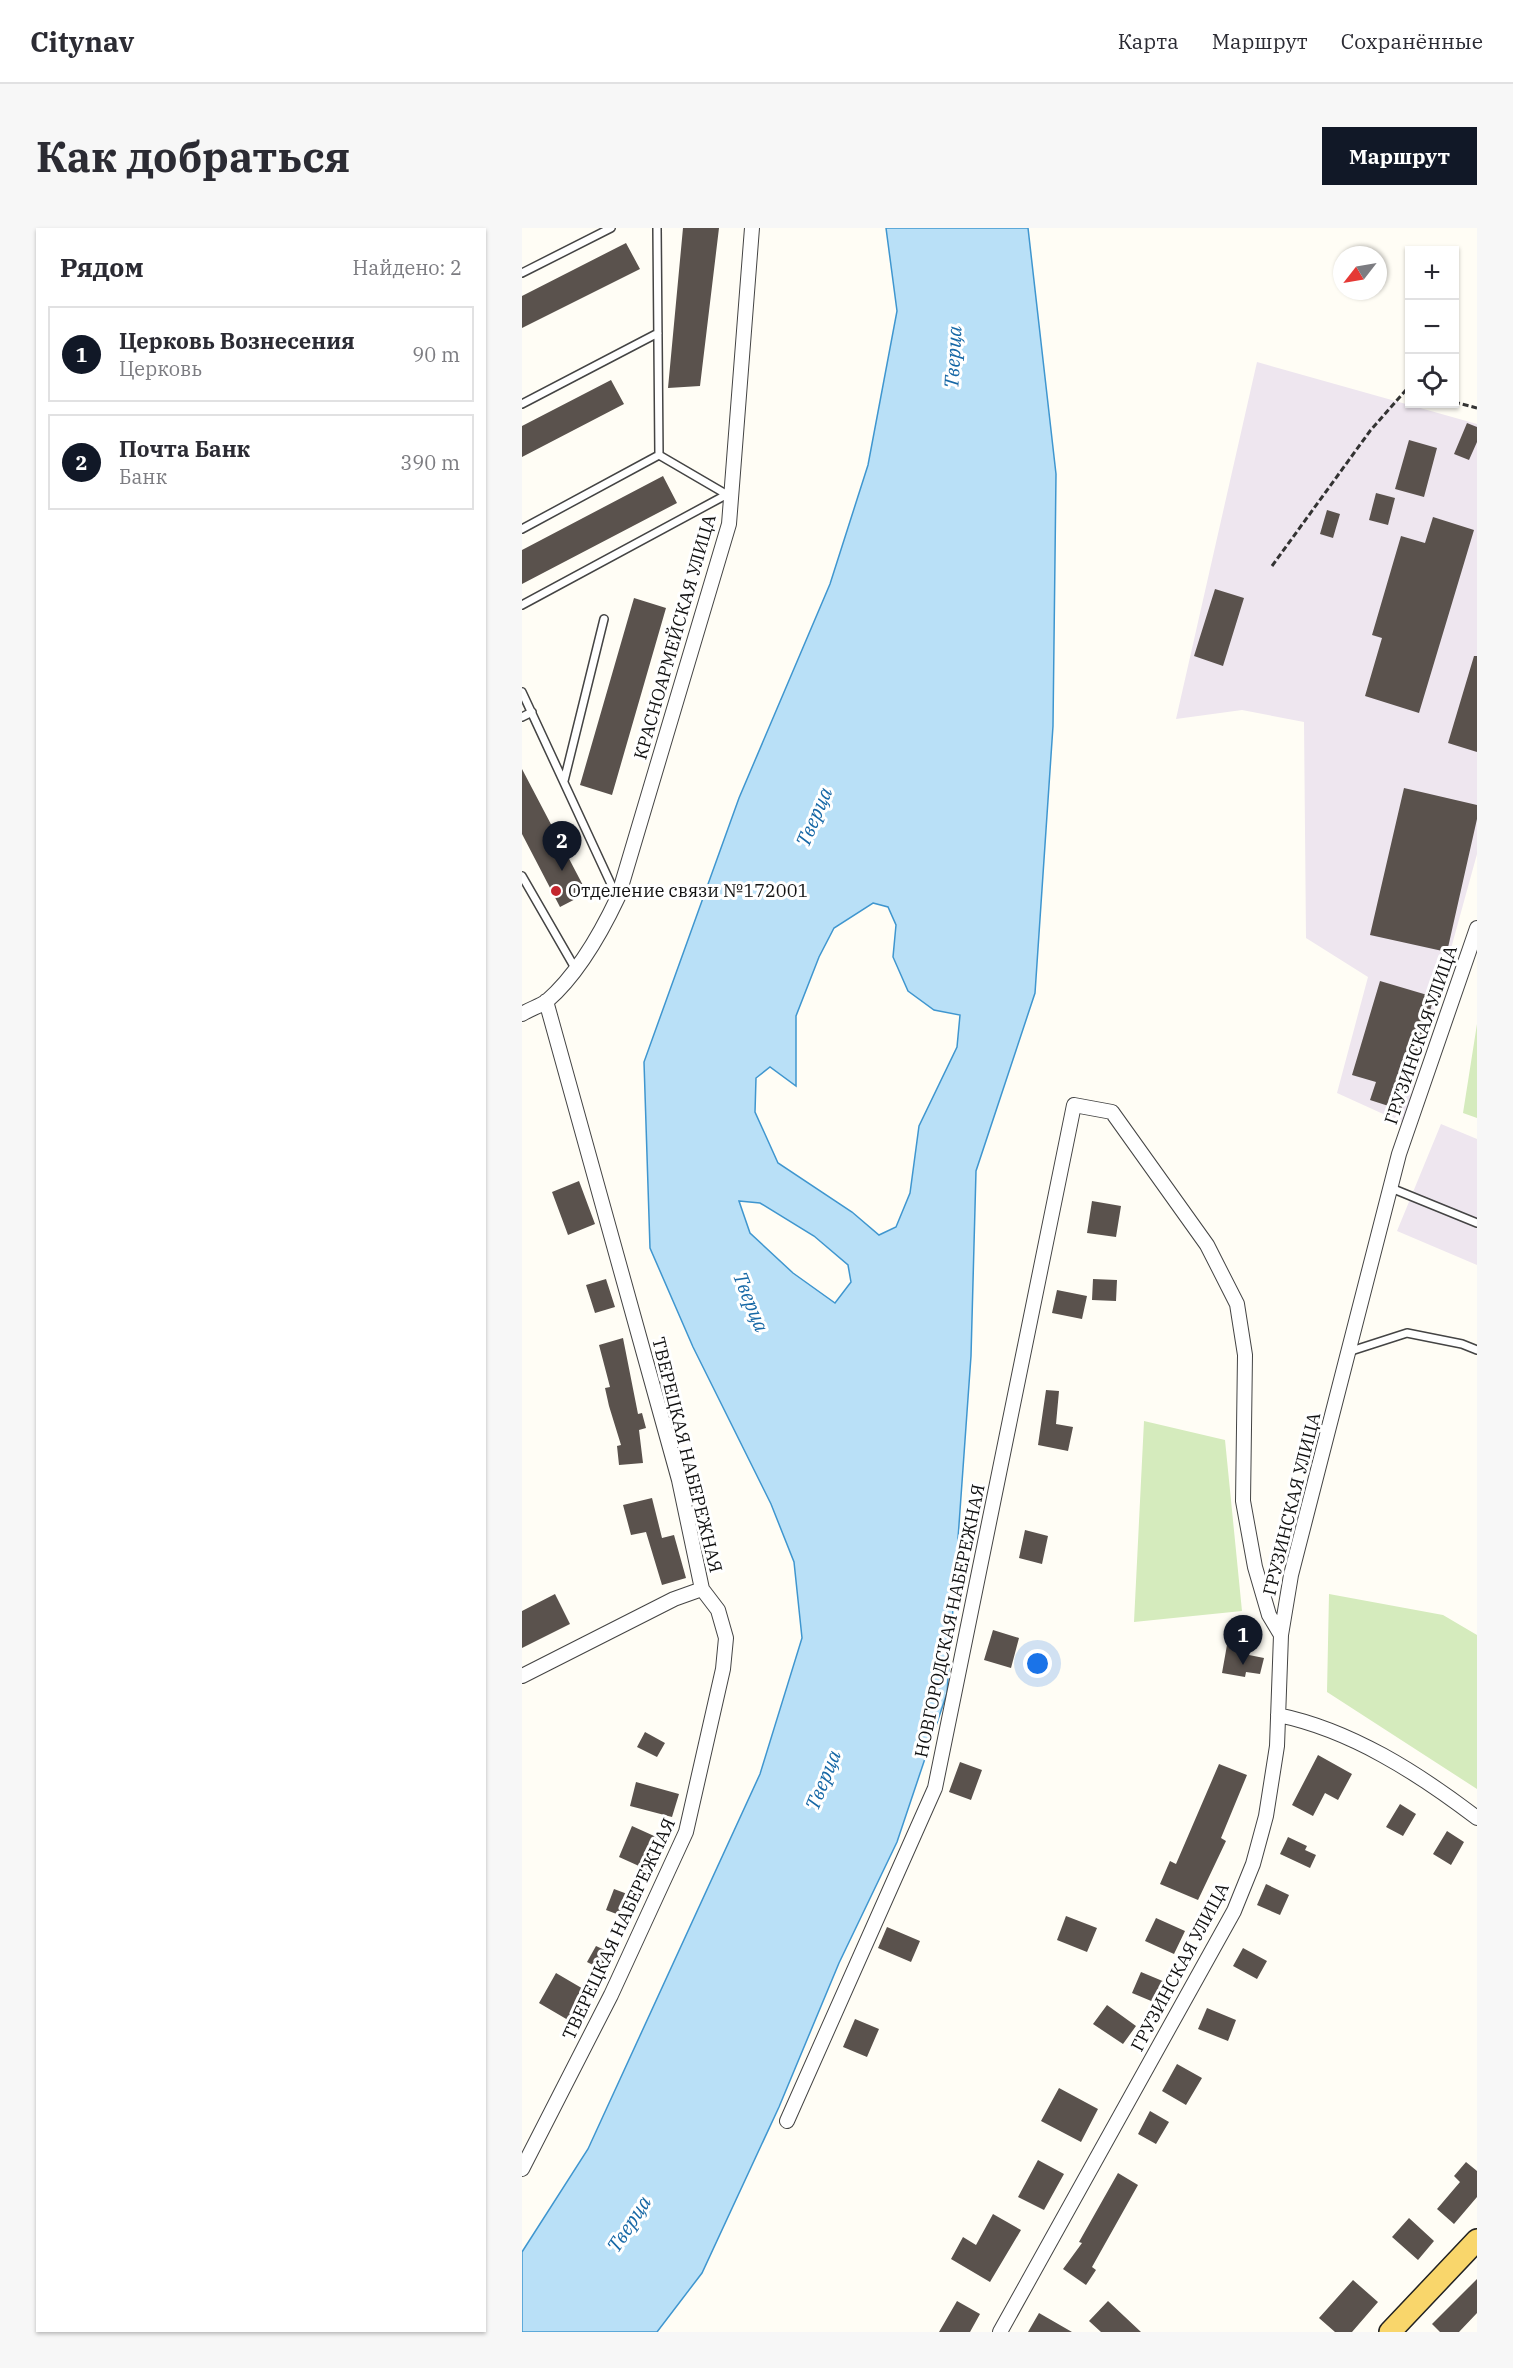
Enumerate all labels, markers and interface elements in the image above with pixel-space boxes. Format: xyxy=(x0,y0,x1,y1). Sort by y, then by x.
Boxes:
text: Citynav xyxy=(30,23,134,60)
text: Карта xyxy=(1118,27,1179,55)
text: Маршрут xyxy=(1212,27,1308,55)
text: Сохранённые xyxy=(1341,27,1483,55)
button: Маршрут xyxy=(1322,127,1477,185)
text: Как добраться xyxy=(36,129,350,184)
north arrow xyxy=(1333,246,1387,300)
map controls xyxy=(1405,246,1459,408)
button: + xyxy=(1405,246,1459,300)
text: Рядом xyxy=(60,250,144,284)
text: Найдено: 2 xyxy=(353,254,462,281)
button: − xyxy=(1405,300,1459,354)
water label: Тверца xyxy=(937,325,968,389)
text: Церковь Вознесения xyxy=(119,326,355,355)
text: 1 xyxy=(76,341,88,368)
text: 90 m xyxy=(412,341,460,368)
button: locate xyxy=(1405,354,1459,408)
text: Церковь xyxy=(119,355,202,382)
text: Почта Банк xyxy=(119,434,250,463)
text: 2 xyxy=(76,449,88,476)
text: 390 m xyxy=(400,449,460,476)
text: Банк xyxy=(119,463,167,490)
street label: КРАСНОАРМЕЙСКАЯ УЛИЦА xyxy=(628,511,721,762)
water label: Тверца xyxy=(789,783,838,851)
pin: 2 xyxy=(542,822,582,871)
place label: Отделение связи №172001 xyxy=(568,879,808,902)
marker: Отделение связи №172001 xyxy=(549,884,563,898)
street label: ГРУЗИНСКАЯ УЛИЦА xyxy=(1379,942,1462,1127)
water label: Тверца xyxy=(727,1268,776,1336)
street label: ТВЕРЕЦКАЯ НАБЕРЕЖНАЯ xyxy=(647,1335,728,1575)
street label: ГРУЗИНСКАЯ УЛИЦА xyxy=(1258,1409,1326,1598)
street label: НОВГОРОДСКАЯ НАБЕРЕЖНАЯ xyxy=(909,1482,990,1760)
pin: 1 xyxy=(1224,1616,1262,1665)
your location xyxy=(1023,1649,1052,1678)
water label: Тверца xyxy=(798,1746,847,1814)
street label: ТВЕРЕЦКАЯ НАБЕРЕЖНАЯ xyxy=(557,1814,680,2043)
street label: ГРУЗИНСКАЯ УЛИЦА xyxy=(1125,1878,1234,2055)
water label: Тверца xyxy=(600,2190,657,2257)

